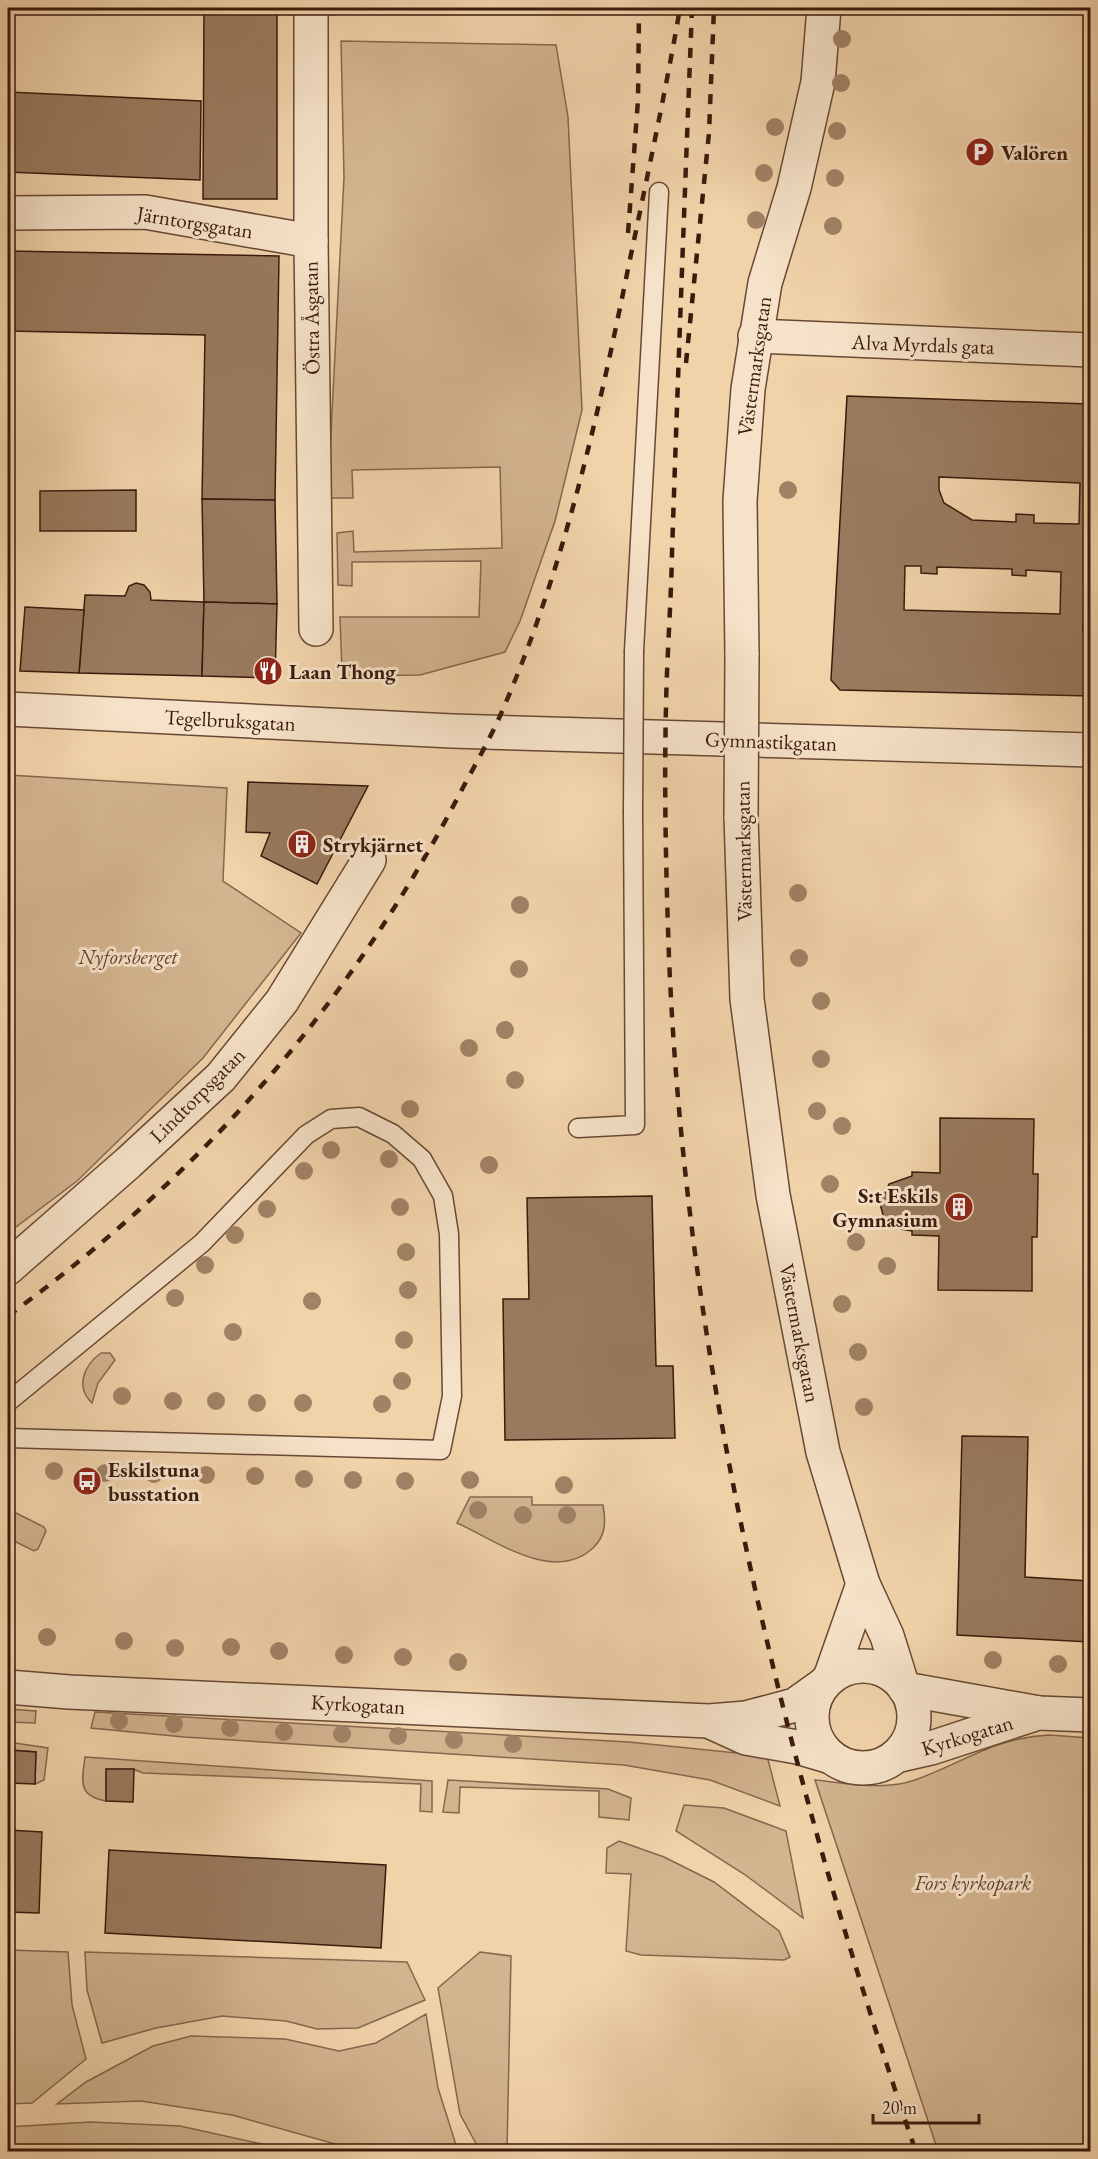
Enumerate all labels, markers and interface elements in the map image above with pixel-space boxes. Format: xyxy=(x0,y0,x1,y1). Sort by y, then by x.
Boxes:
parking icon: Valören xyxy=(964,136,996,168)
place label: Valören xyxy=(1001,139,1068,166)
street label: Järntorgsgatan xyxy=(133,199,255,244)
street label: Östra Åsgatan xyxy=(297,261,325,375)
street label: Västermarksgatan xyxy=(731,294,777,438)
street label: Alva Myrdals gata xyxy=(850,328,995,360)
restaurant icon: Laan Thong xyxy=(252,655,284,687)
place label: Laan Thong xyxy=(289,658,396,685)
street label: Tegelbruksgatan xyxy=(164,703,296,737)
street label: Gymnastikgatan xyxy=(704,725,838,757)
street label: Västermarksgatan xyxy=(728,780,758,922)
building icon: Strykjärnet xyxy=(286,828,318,860)
place label: Strykjärnet xyxy=(323,831,423,858)
park label: Nyforsberget xyxy=(77,943,179,970)
street label: Lindtorpsgatan xyxy=(143,1041,251,1149)
place label: S:t Eskils Gymnasium xyxy=(832,1182,938,1233)
building icon: S:t Eskils Gymnasium xyxy=(943,1191,975,1223)
street label: Västermarksgatan xyxy=(773,1261,827,1405)
place label: Eskilstuna busstation xyxy=(108,1456,200,1507)
bus stop icon: Eskilstuna busstation xyxy=(71,1465,103,1497)
street label: Kyrkogatan xyxy=(310,1688,406,1720)
street label: Kyrkogatan xyxy=(918,1708,1016,1762)
park label: Fors kyrkopark xyxy=(914,1869,1032,1896)
scale bar xyxy=(873,2087,980,2125)
text: 20 m xyxy=(882,2096,917,2119)

